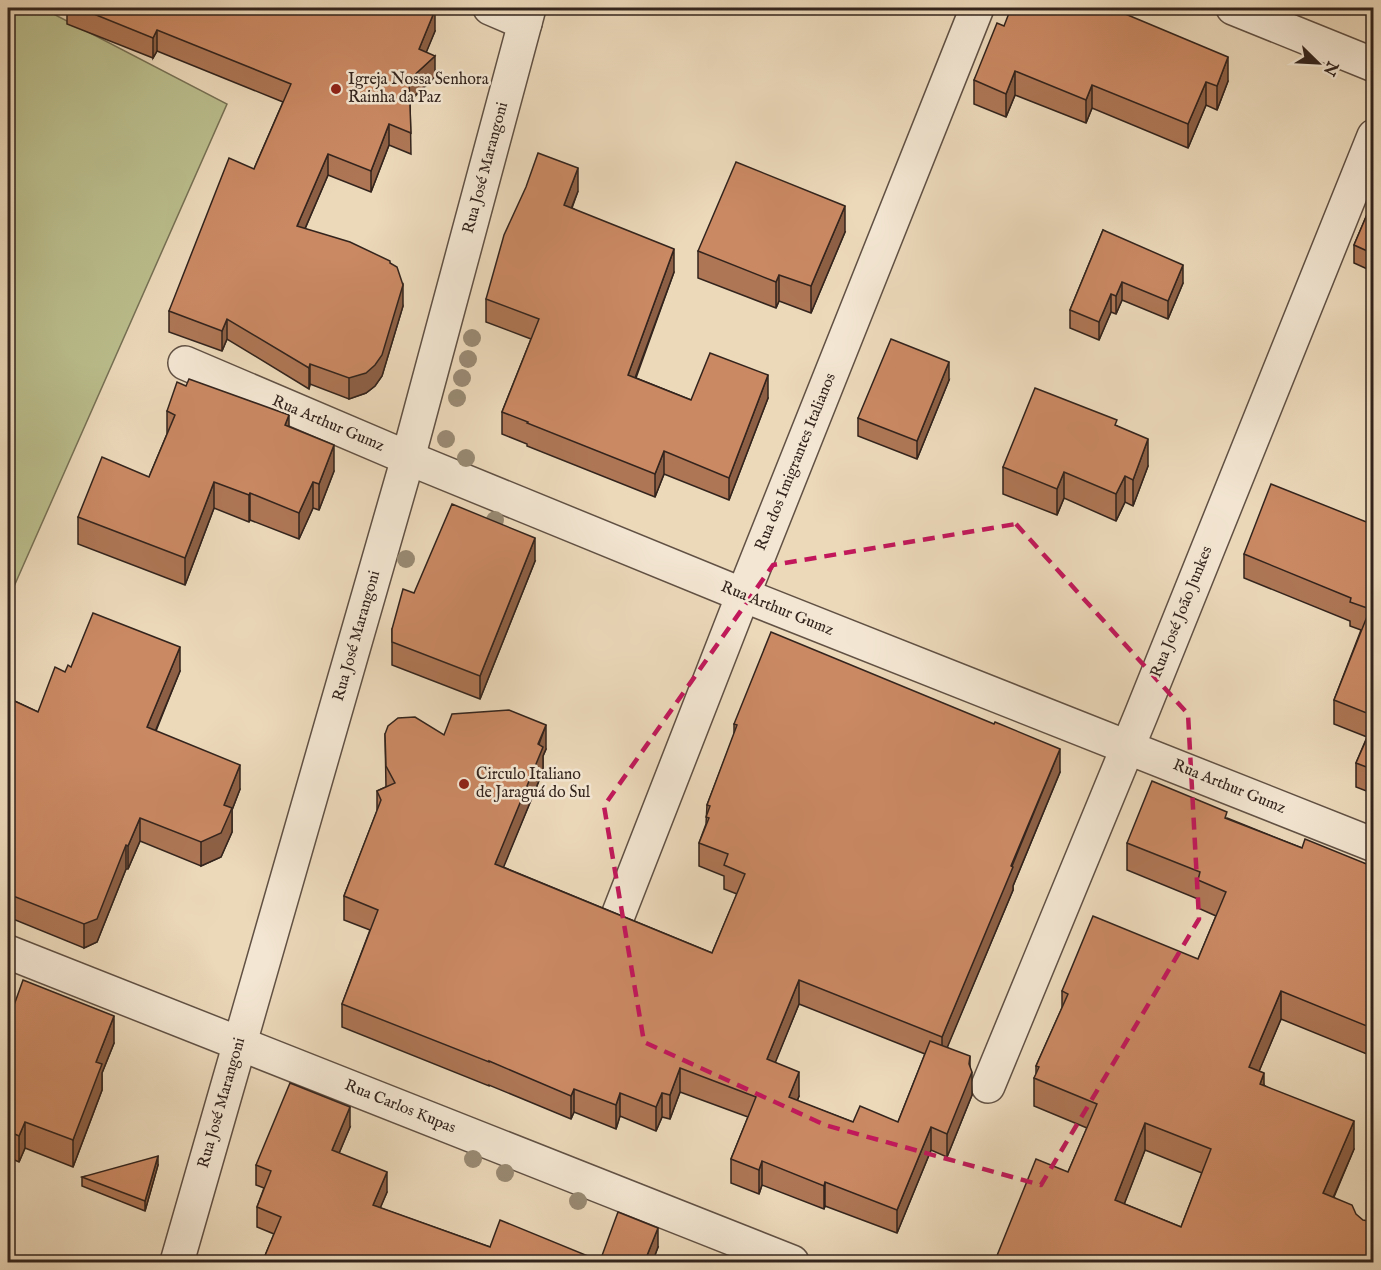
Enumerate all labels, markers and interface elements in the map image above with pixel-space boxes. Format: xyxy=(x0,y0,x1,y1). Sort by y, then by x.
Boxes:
north arrow xyxy=(1288,33,1348,93)
text: N xyxy=(1318,57,1342,79)
place label: Igreja Nossa Senhora Rainha da Paz xyxy=(348,70,489,108)
marker: Igreja Nossa Senhora Rainha da Paz xyxy=(329,82,343,96)
street label: Rua José Marangoni xyxy=(459,100,513,236)
street label: Rua dos Imigrantes Italianos xyxy=(751,370,841,554)
street label: Rua Arthur Gumz xyxy=(269,391,387,457)
street label: Rua José João Junkes xyxy=(1146,543,1218,681)
street label: Rua José Marangoni xyxy=(329,568,385,704)
street label: Rua Arthur Gumz xyxy=(718,577,836,641)
street label: Rua Arthur Gumz xyxy=(1170,755,1288,819)
place label: Circulo Italiano de Jaraguá do Sul xyxy=(476,765,591,803)
marker: Circulo Italiano de Jaraguá do Sul xyxy=(457,777,471,791)
street label: Rua José Marangoni xyxy=(194,1035,250,1171)
street label: Rua Carlos Kupas xyxy=(342,1076,459,1139)

